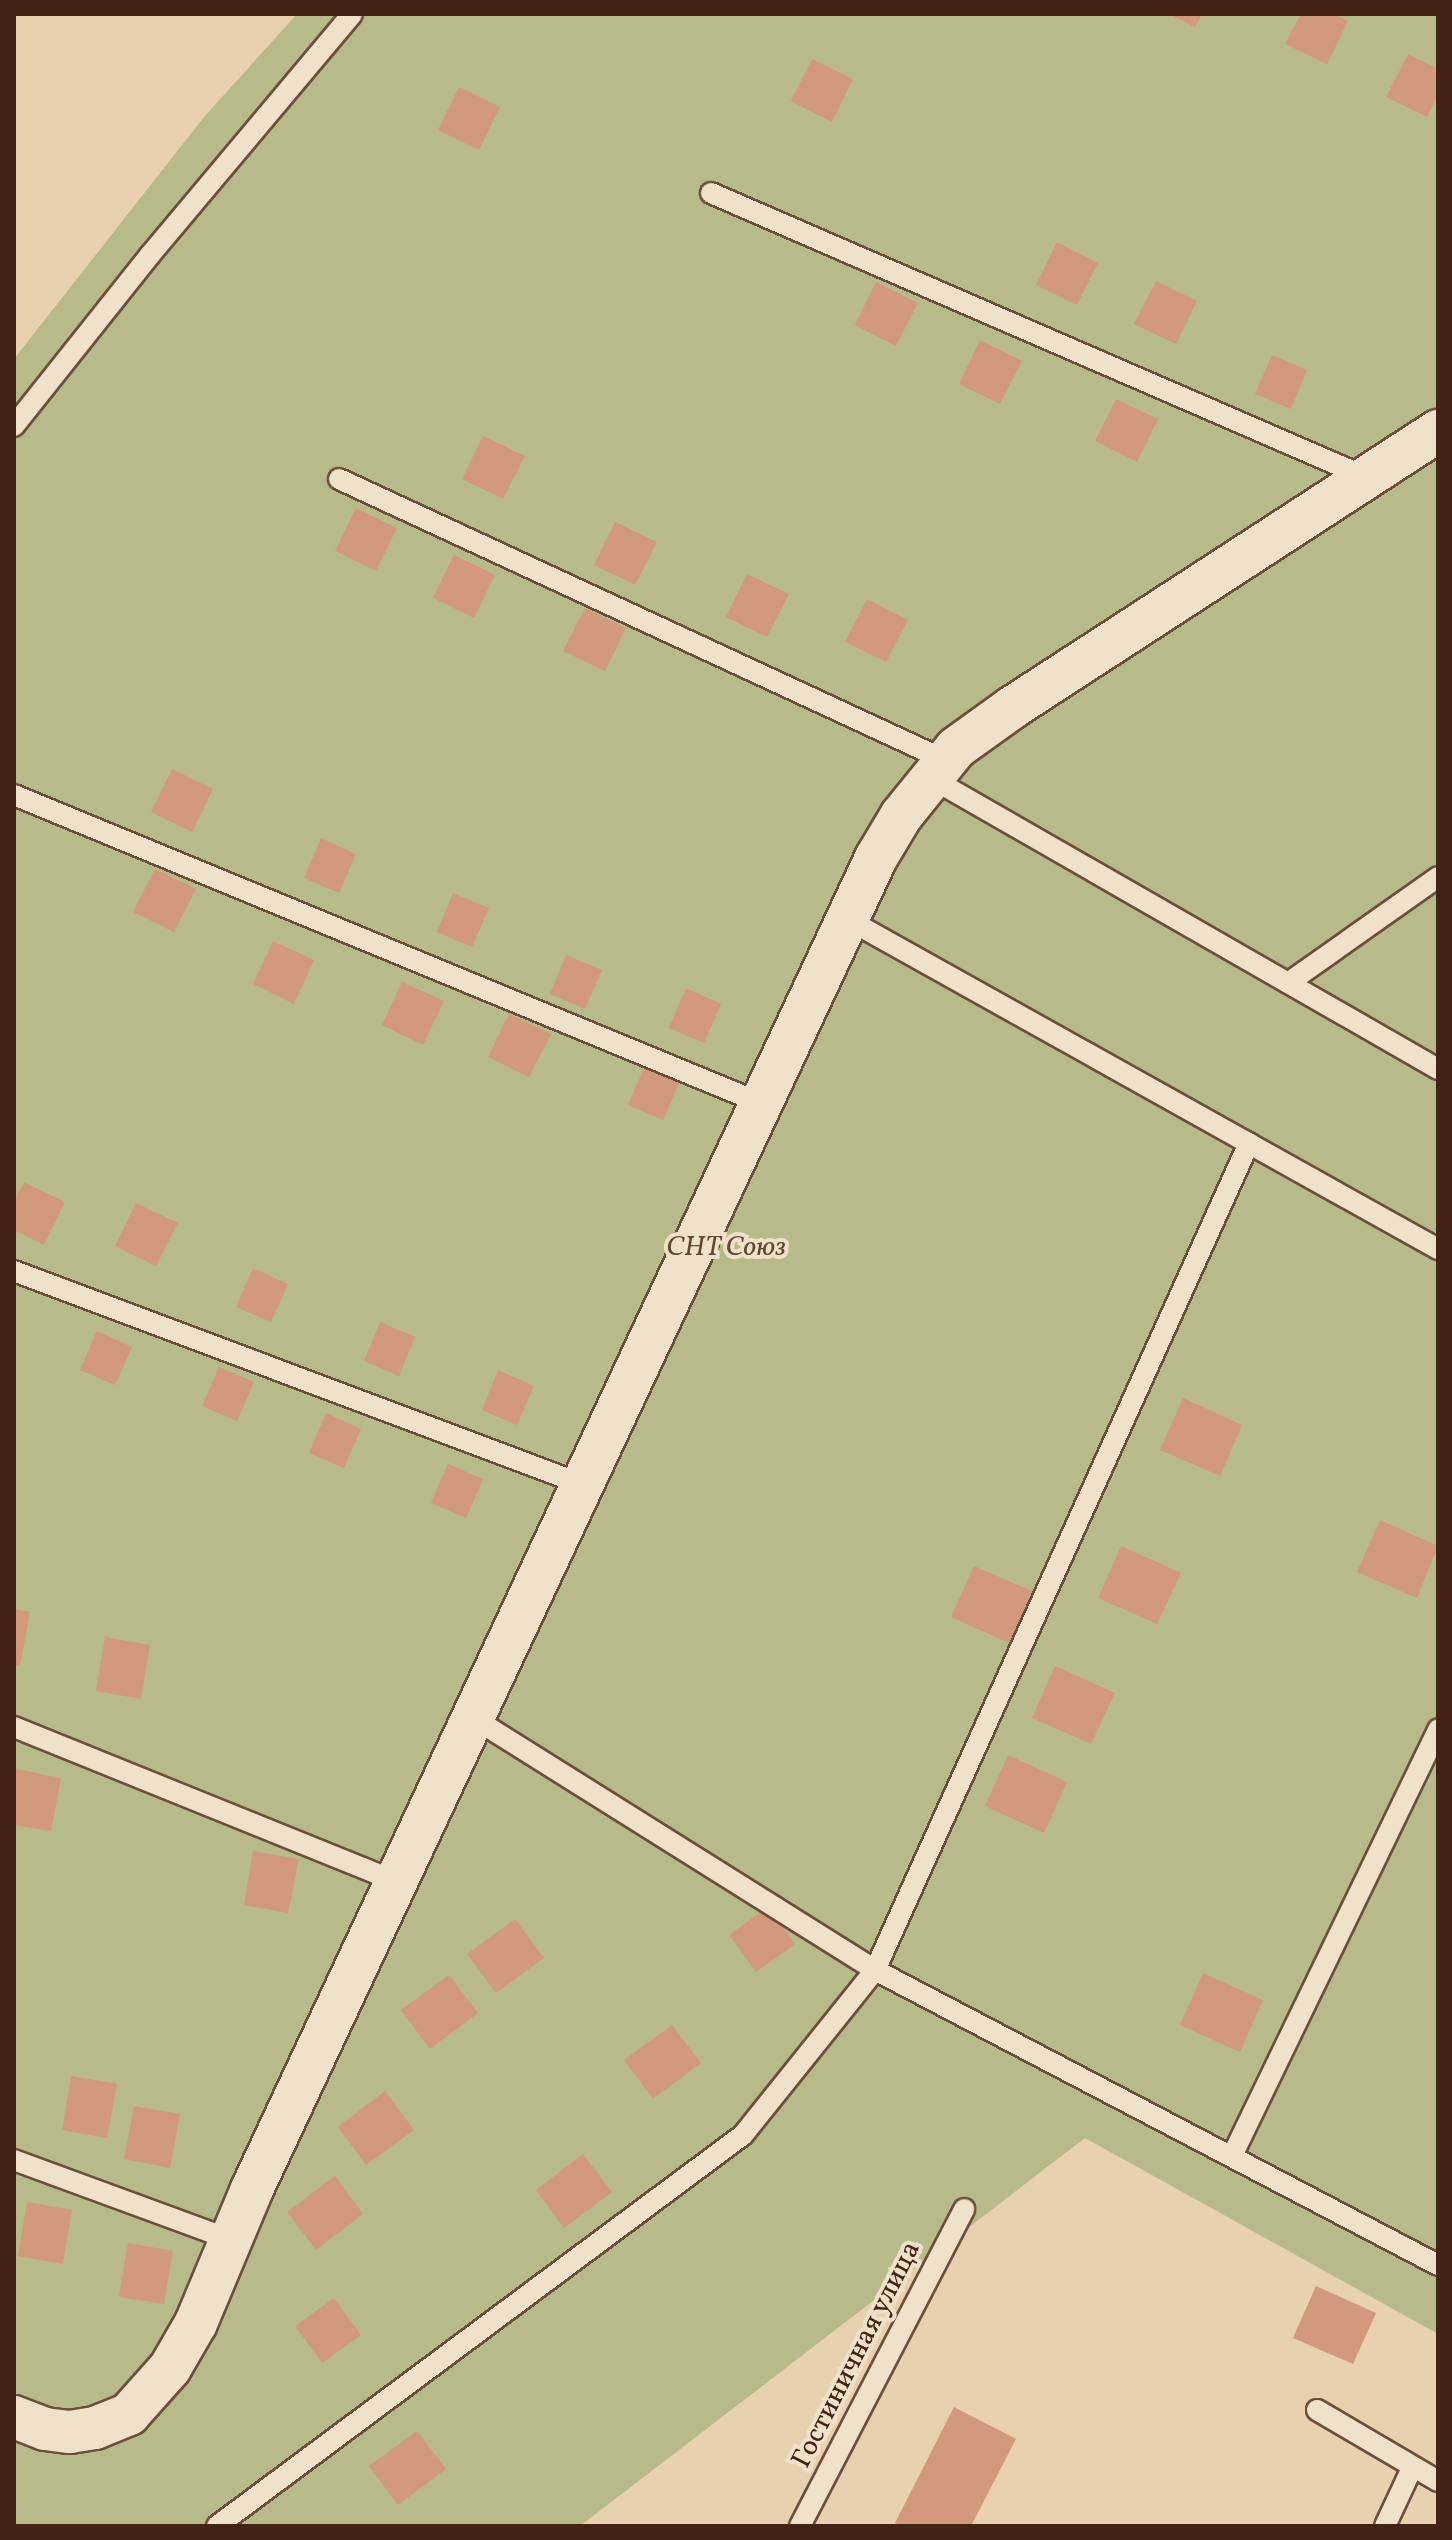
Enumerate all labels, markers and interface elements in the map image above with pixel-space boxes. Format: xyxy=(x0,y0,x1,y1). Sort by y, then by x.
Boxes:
park label: СНТ Союз xyxy=(666,1231,786,1265)
street label: Гостиничная улица xyxy=(785,2236,929,2474)

